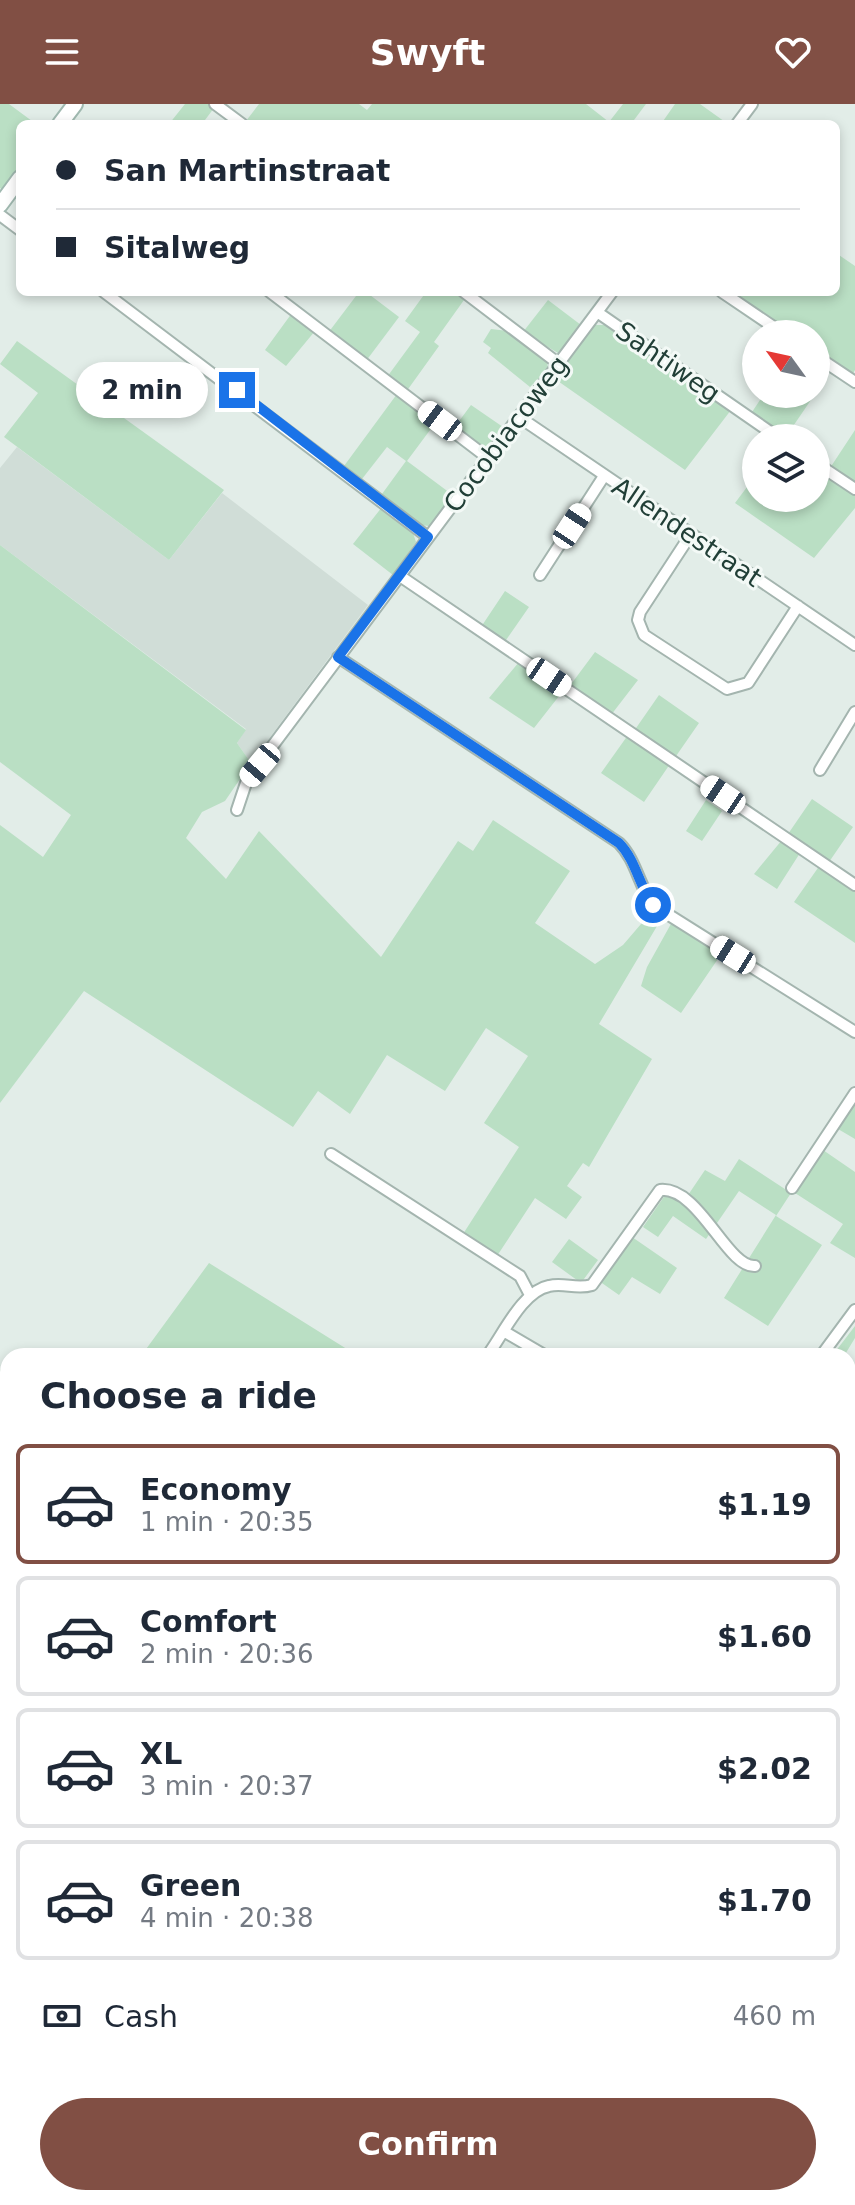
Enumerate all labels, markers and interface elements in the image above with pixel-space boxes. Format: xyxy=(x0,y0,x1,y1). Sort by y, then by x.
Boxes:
icon: menu xyxy=(40,30,84,74)
icon: heart xyxy=(771,30,815,74)
text: Swyft xyxy=(370,32,485,73)
text: San Martinstraat xyxy=(104,153,390,188)
text: Sitalweg xyxy=(104,230,250,265)
street label: Sahtiweg xyxy=(610,315,726,409)
north arrow xyxy=(742,320,830,408)
map controls xyxy=(742,320,830,512)
street label: Cocobiacoweg xyxy=(437,350,575,518)
callout: 2 min xyxy=(77,362,209,418)
route end xyxy=(219,372,255,408)
text: 2 min xyxy=(101,375,183,405)
car xyxy=(414,397,466,445)
button: layers xyxy=(742,424,830,512)
street label: Allendestraat xyxy=(607,471,767,593)
car xyxy=(549,499,595,553)
car xyxy=(522,654,576,700)
car xyxy=(235,739,285,791)
car xyxy=(696,772,750,818)
route start xyxy=(635,887,671,923)
car xyxy=(706,932,760,978)
text: Choose a ride xyxy=(40,1375,317,1416)
icon: car xyxy=(44,1468,116,1540)
text: Economy xyxy=(140,1472,292,1507)
text: $1.19 xyxy=(717,1487,812,1522)
text: 1 min · 20:35 xyxy=(140,1507,314,1537)
icon: car xyxy=(44,1600,116,1672)
text: Comfort xyxy=(140,1604,277,1639)
text: $1.60 xyxy=(717,1619,812,1654)
text: 2 min · 20:36 xyxy=(140,1639,314,1669)
icon: car xyxy=(44,1732,116,1804)
text: XL xyxy=(140,1736,182,1771)
text: $2.02 xyxy=(717,1751,812,1786)
text: 3 min · 20:37 xyxy=(140,1771,314,1801)
icon: car xyxy=(44,1864,116,1936)
text: Green xyxy=(140,1868,241,1903)
text: $1.70 xyxy=(717,1883,812,1918)
text: 4 min · 20:38 xyxy=(140,1903,314,1933)
icon: cash xyxy=(40,1994,84,2038)
text: Cash xyxy=(104,1999,178,2034)
text: 460 m xyxy=(733,2001,816,2031)
button: Confirm xyxy=(40,2098,816,2190)

